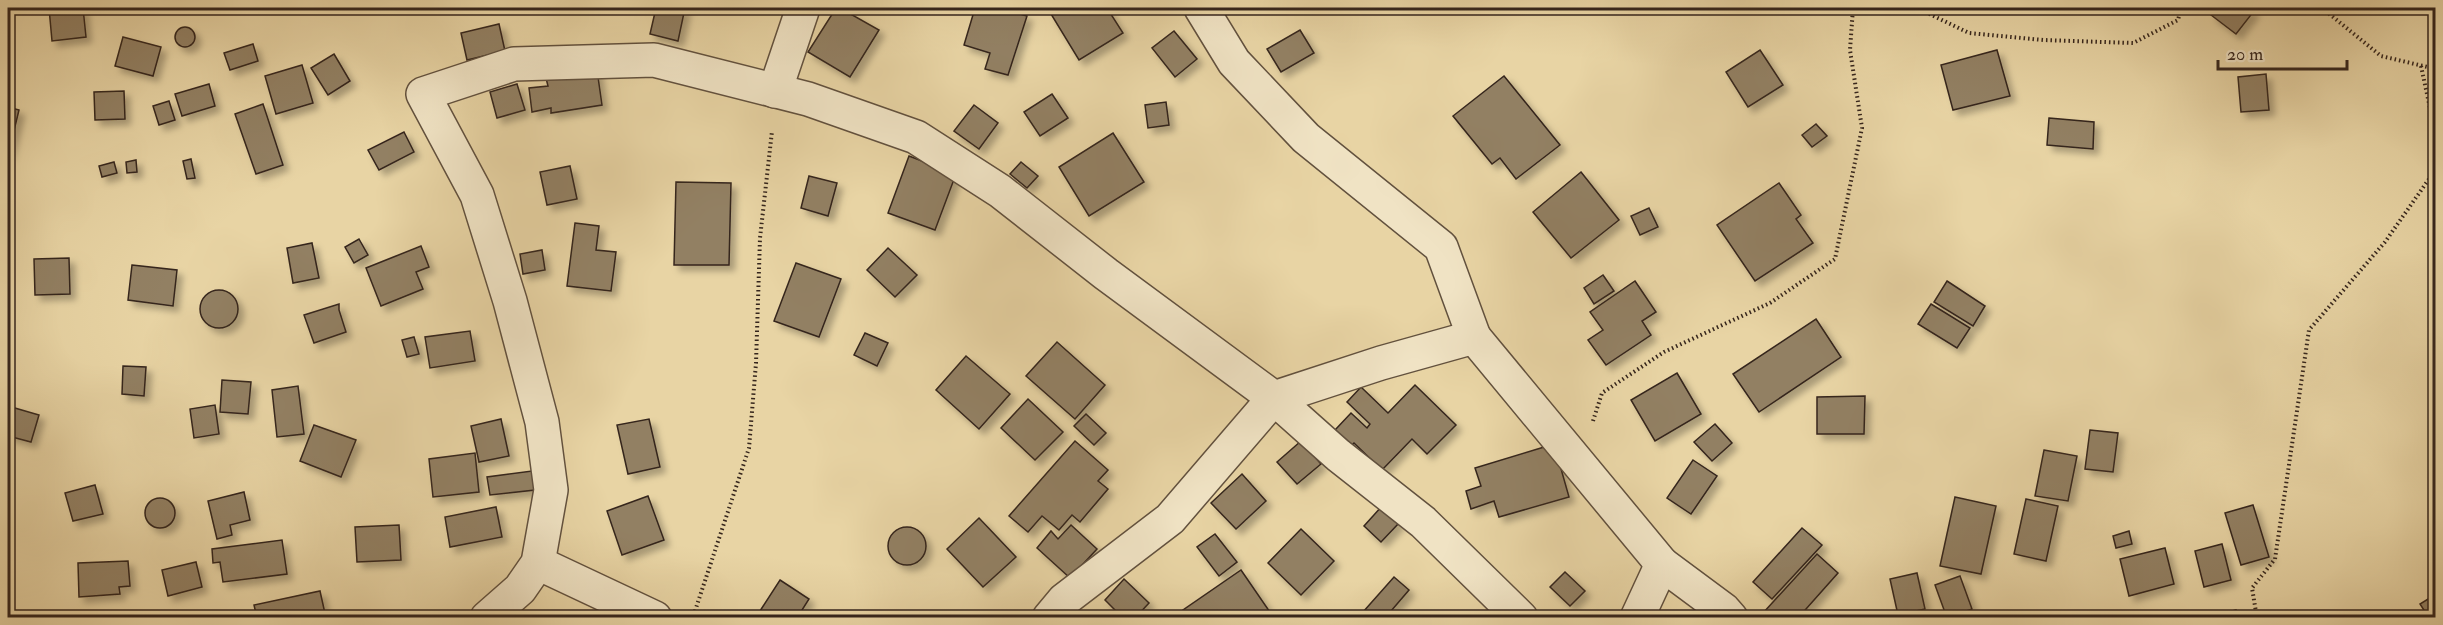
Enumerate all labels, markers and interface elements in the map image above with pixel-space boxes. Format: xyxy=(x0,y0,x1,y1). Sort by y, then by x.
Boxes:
scale bar xyxy=(2218,33,2347,71)
text: 20 m xyxy=(2227,43,2263,66)

